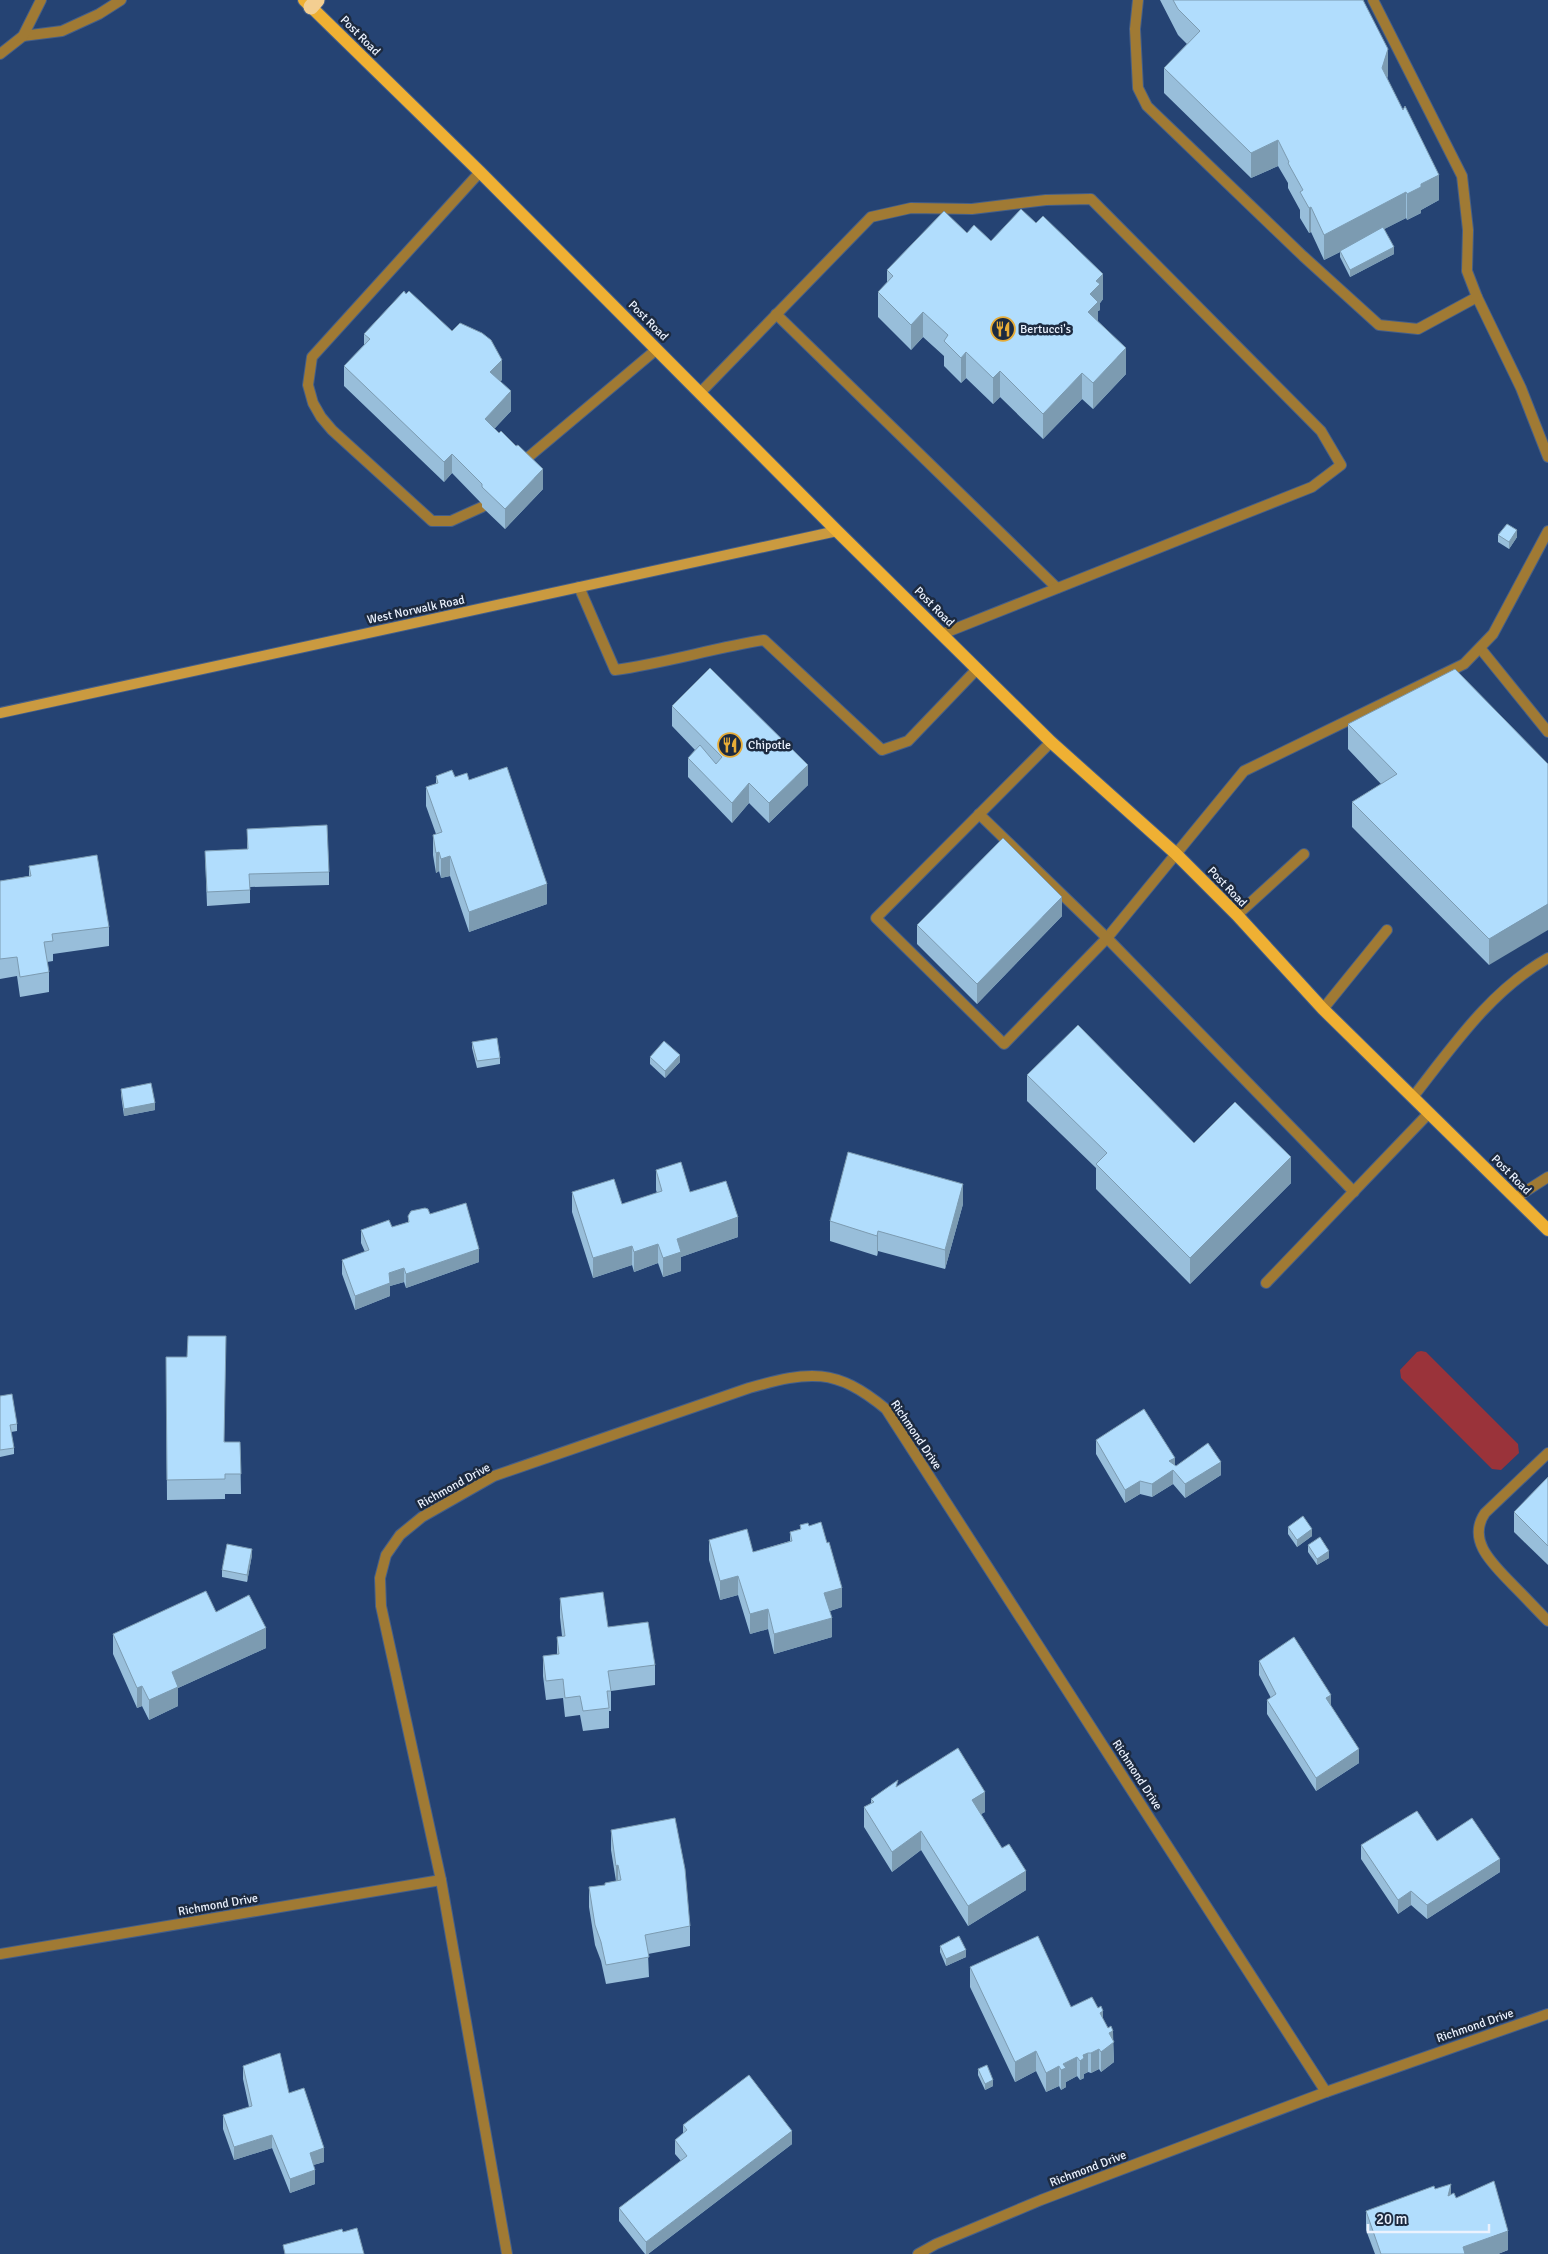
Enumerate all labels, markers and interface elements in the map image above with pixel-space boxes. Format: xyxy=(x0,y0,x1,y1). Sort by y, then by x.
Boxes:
street label: Post Road xyxy=(337,13,383,59)
street label: Post Road xyxy=(625,298,671,344)
restaurant icon: Bertucci's xyxy=(990,316,1016,342)
place label: Bertucci's xyxy=(1020,322,1071,337)
street label: Post Road xyxy=(911,584,957,630)
street label: West Norwalk Road xyxy=(366,592,466,628)
restaurant icon: Chipotle xyxy=(717,732,743,758)
place label: Chipotle xyxy=(748,738,791,753)
street label: Post Road xyxy=(1204,864,1250,910)
street label: Post Road xyxy=(1488,1152,1534,1198)
street label: Richmond Drive xyxy=(887,1397,945,1473)
street label: Richmond Drive xyxy=(415,1460,493,1512)
street label: Richmond Drive xyxy=(1109,1737,1165,1813)
street label: Richmond Drive xyxy=(177,1891,259,1919)
street label: Richmond Drive xyxy=(1434,2006,1516,2046)
street label: Richmond Drive xyxy=(1048,2148,1128,2190)
scale bar xyxy=(1368,2202,1489,2234)
text: 20 m xyxy=(1376,2210,1407,2228)

